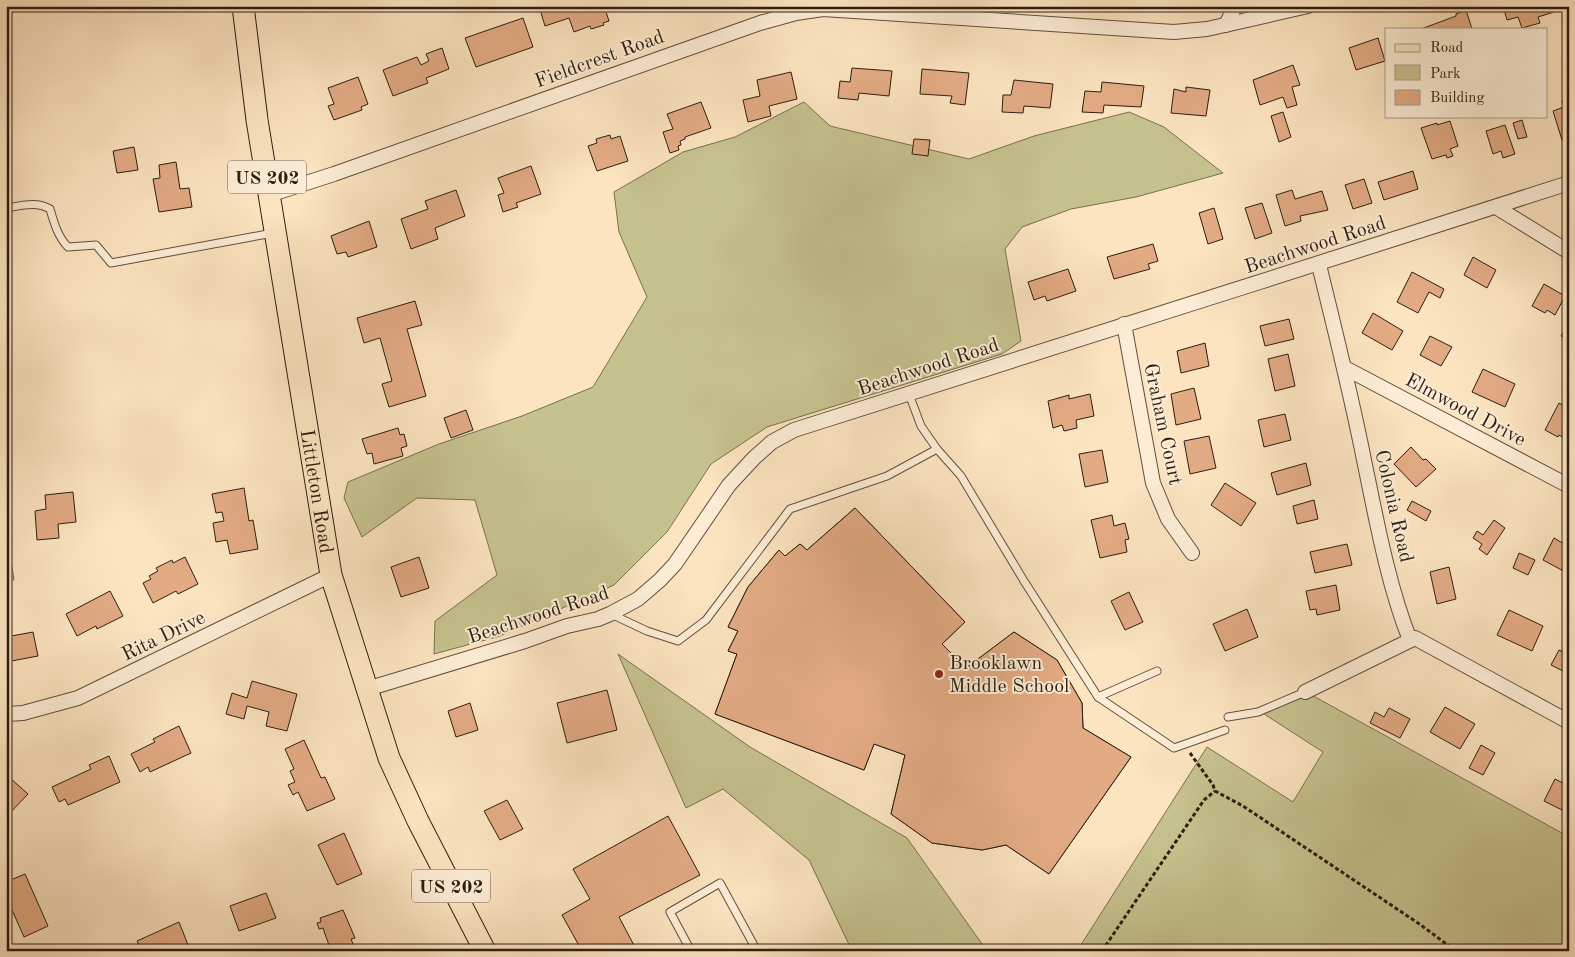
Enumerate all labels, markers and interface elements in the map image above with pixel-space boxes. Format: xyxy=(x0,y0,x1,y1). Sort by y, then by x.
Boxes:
street label: Fieldcrest Road xyxy=(532,27,667,93)
legend xyxy=(1385,28,1548,118)
text: Road xyxy=(1430,41,1464,56)
text: Park xyxy=(1430,67,1461,82)
text: Building xyxy=(1430,91,1485,106)
road number: US 202 xyxy=(228,160,306,193)
street label: Beachwood Road xyxy=(1242,214,1389,278)
street label: Beachwood Road xyxy=(855,336,1002,400)
street label: Graham Court xyxy=(1139,362,1185,487)
street label: Elmwood Drive xyxy=(1401,371,1529,451)
street label: Littleton Road xyxy=(295,428,335,555)
street label: Colonia Road xyxy=(1370,448,1416,565)
street label: Beachwood Road xyxy=(465,584,612,648)
street label: Rita Drive xyxy=(119,608,209,666)
place label: Brooklawn Middle School xyxy=(949,654,1069,697)
marker: Brooklawn Middle School xyxy=(933,668,945,680)
road number: US 202 xyxy=(412,869,490,902)

